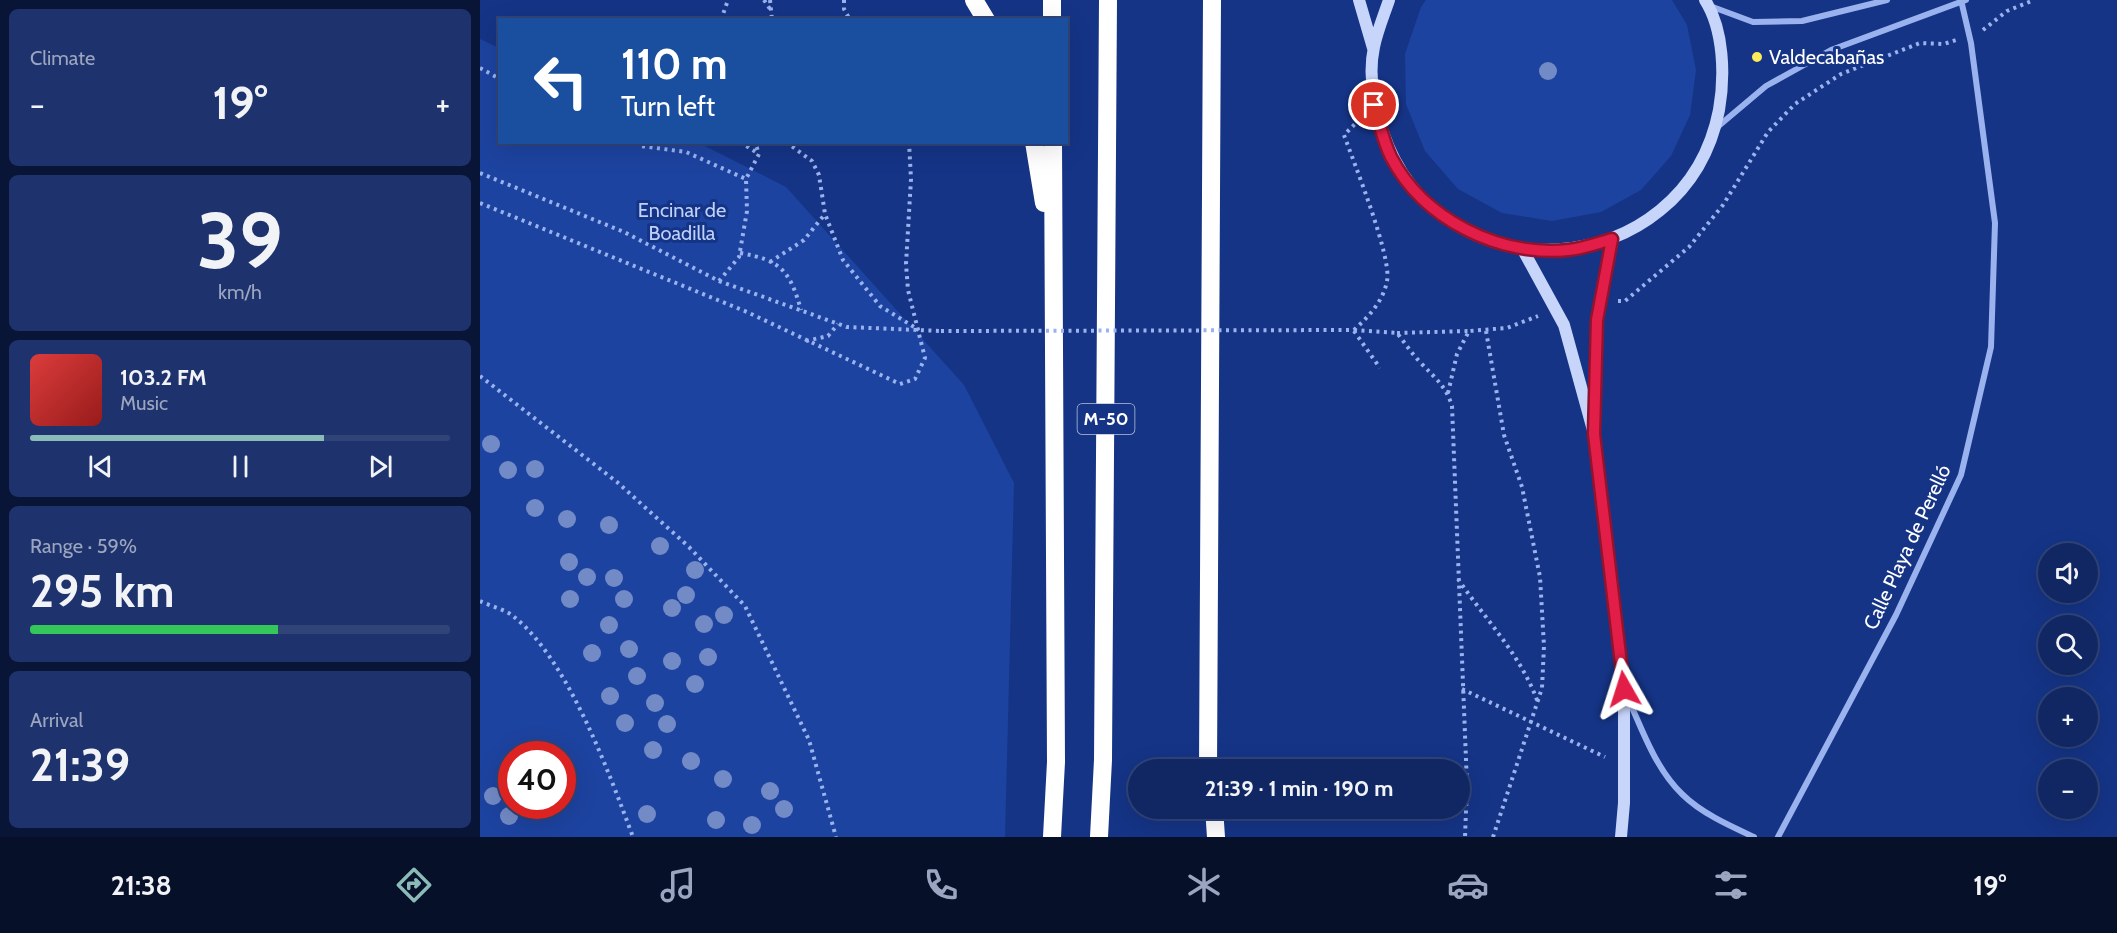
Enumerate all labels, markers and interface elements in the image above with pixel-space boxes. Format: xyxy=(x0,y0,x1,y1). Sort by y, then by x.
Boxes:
text: 110 m xyxy=(621,38,728,90)
icon: left xyxy=(522,42,600,120)
place label: Valdecabañas xyxy=(1769,45,1884,69)
text: Climate xyxy=(30,46,95,70)
marker: Valdecabañas xyxy=(1750,50,1764,64)
text: 19° xyxy=(213,76,267,130)
pin xyxy=(1348,79,1399,130)
text: − xyxy=(30,84,45,124)
text: + xyxy=(435,84,450,124)
icon: arrive xyxy=(1357,88,1390,121)
text: Turn left xyxy=(621,90,715,123)
text: 39 xyxy=(197,193,283,288)
park label: Encinar de Boadilla xyxy=(638,198,726,245)
text: km/h xyxy=(218,280,262,304)
text: 103.2 FM xyxy=(120,364,207,391)
text: Music xyxy=(120,391,168,415)
road number: M-50 xyxy=(1078,404,1134,434)
icon: previous xyxy=(84,450,117,483)
icon: pause xyxy=(224,450,257,483)
icon: next xyxy=(364,450,397,483)
street label: Calle Playa de Perelló xyxy=(1858,461,1956,633)
text: Range · 59% xyxy=(30,534,137,558)
map controls xyxy=(2038,543,2098,819)
button: sound xyxy=(2038,543,2098,603)
text: 295 km xyxy=(30,564,174,618)
button: search xyxy=(2038,615,2098,675)
position arrow xyxy=(1592,657,1656,721)
button: + xyxy=(2038,687,2098,747)
text: Arrival xyxy=(30,708,83,732)
text: 21:39 xyxy=(30,738,130,792)
speed limit sign: 40 xyxy=(498,741,576,819)
button: − xyxy=(2038,759,2098,819)
text: 21:39 · 1 min · 190 m xyxy=(1205,775,1393,802)
icon: directions xyxy=(393,864,435,906)
icon: music xyxy=(657,864,699,906)
icon: phone xyxy=(920,864,962,906)
icon: climate xyxy=(1183,864,1225,906)
icon: car xyxy=(1447,864,1489,906)
icon: filters xyxy=(1710,864,1752,906)
text: 21:38 xyxy=(111,869,172,902)
text: 19° xyxy=(1973,869,2006,902)

